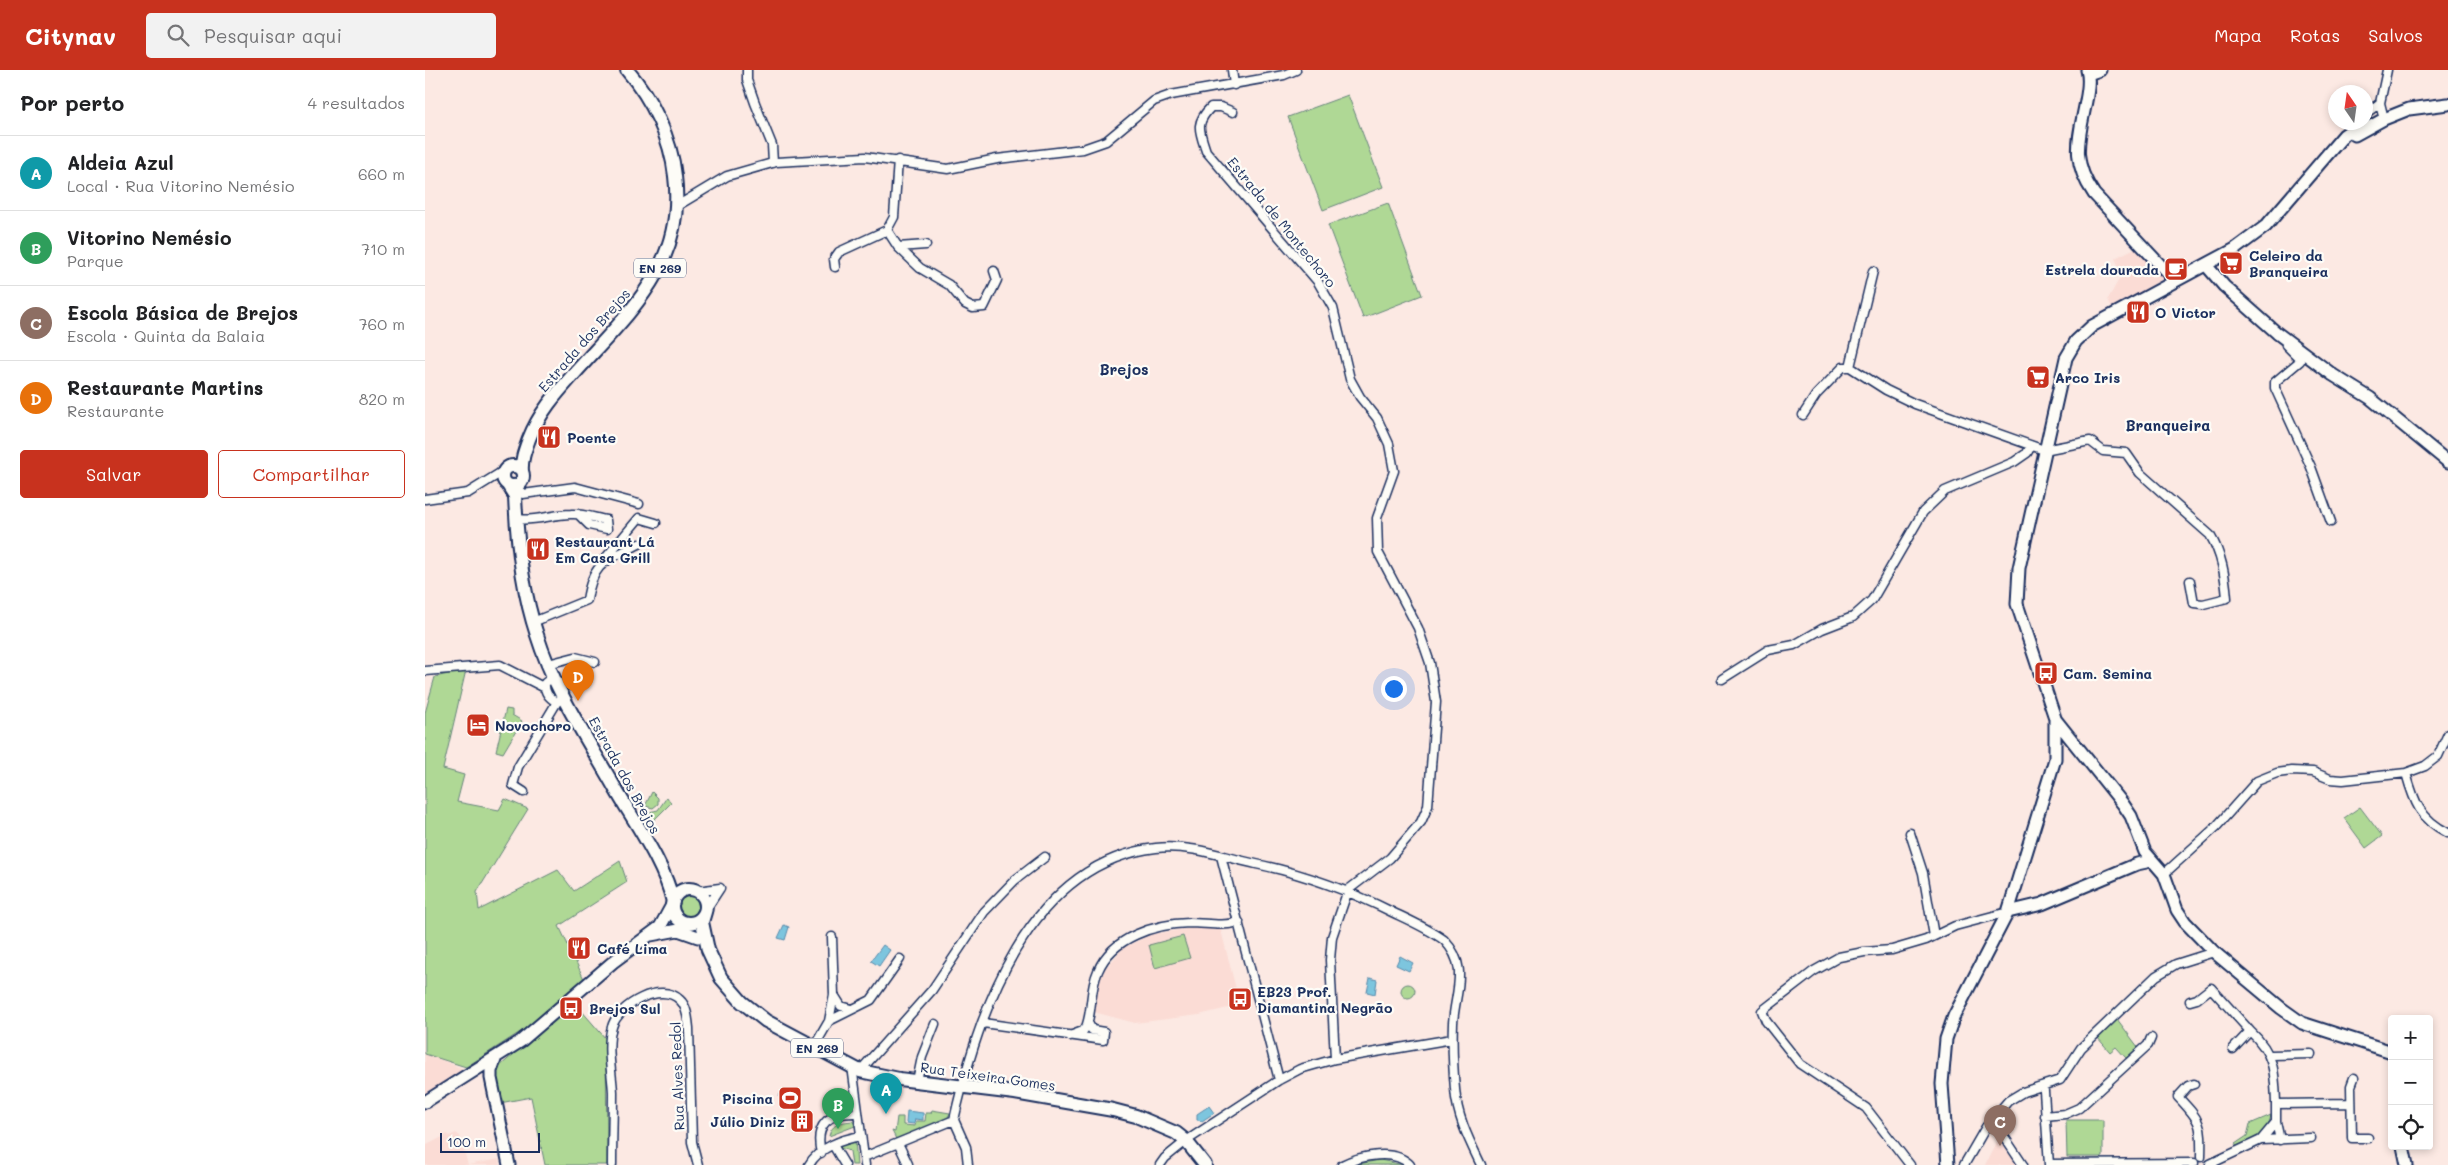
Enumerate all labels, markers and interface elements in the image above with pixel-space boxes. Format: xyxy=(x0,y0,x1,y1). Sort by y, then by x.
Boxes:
search box xyxy=(146,13,496,58)
text: Citynav xyxy=(25,20,116,51)
icon: search xyxy=(164,21,192,49)
text: Pesquisar aqui xyxy=(204,23,342,48)
text: Mapa xyxy=(2214,23,2262,47)
text: Rotas xyxy=(2290,23,2340,47)
text: Salvos xyxy=(2368,23,2423,47)
north arrow xyxy=(2328,85,2373,130)
text: Por perto xyxy=(20,89,124,116)
text: 4 resultados xyxy=(308,92,405,113)
text: Aldeia Azul xyxy=(67,150,174,175)
street label: Estrada de Montechoro xyxy=(1223,153,1341,291)
text: A xyxy=(30,163,42,184)
text: 660 m xyxy=(358,163,405,184)
text: Local · Rua Vitorino Nemésio xyxy=(67,175,295,196)
text: Vitorino Nemésio xyxy=(67,225,232,250)
text: B xyxy=(31,238,41,259)
text: 710 m xyxy=(361,238,405,259)
place label: Celeiro da Branqueira xyxy=(2249,246,2329,281)
text: Parque xyxy=(67,250,124,271)
supermarket icon: Celeiro da Branqueira xyxy=(2218,250,2244,276)
cafe icon: Estrela dourada xyxy=(2163,256,2189,282)
road number: EN 269 xyxy=(634,258,686,278)
place label: Estrela dourada xyxy=(2045,260,2159,279)
street label: Estrada dos Brejos xyxy=(534,284,634,396)
restaurant icon: O Victor xyxy=(2125,299,2151,325)
text: Escola Básica de Brejos xyxy=(67,300,298,325)
place label: O Victor xyxy=(2155,303,2216,322)
text: C xyxy=(30,313,42,334)
text: 760 m xyxy=(359,313,405,334)
text: Escola · Quinta da Balaia xyxy=(67,325,265,346)
district label: Brejos xyxy=(1099,359,1149,379)
supermarket icon: Arco Iris xyxy=(2025,364,2051,390)
place label: Arco Iris xyxy=(2055,368,2120,387)
text: Restaurante Martins xyxy=(67,375,263,400)
text: D xyxy=(30,388,42,409)
text: 820 m xyxy=(359,388,405,409)
text: Restaurante xyxy=(67,400,165,421)
district label: Branqueira xyxy=(2125,415,2211,435)
restaurant icon: Poente xyxy=(536,424,562,450)
place label: Poente xyxy=(567,428,616,447)
button: Salvar xyxy=(20,450,208,498)
button: Compartilhar xyxy=(218,450,405,498)
place label: Restaurant Lá Em Casa Grill xyxy=(555,532,655,567)
restaurant icon: Restaurant Lá Em Casa Grill xyxy=(525,536,551,562)
pin: D xyxy=(562,660,594,701)
bus stop icon: Cam. Semina xyxy=(2033,660,2059,686)
place label: Cam. Semina xyxy=(2063,664,2152,683)
your location xyxy=(1381,676,1407,702)
hotel icon: Novochoro xyxy=(465,712,491,738)
street label: Estrada dos Brejos xyxy=(585,713,665,837)
place label: Novochoro xyxy=(495,716,572,735)
restaurant icon: Café Lima xyxy=(566,935,592,961)
place label: Café Lima xyxy=(597,939,668,958)
place label: EB23 Prof. Diamantina Negrão xyxy=(1257,982,1393,1017)
bus stop icon: EB23 Prof. Diamantina Negrão xyxy=(1227,986,1253,1012)
bus stop icon: Brejos Sul xyxy=(558,995,584,1021)
place label: Brejos Sul xyxy=(589,999,660,1018)
map controls xyxy=(2388,1015,2433,1150)
button: + xyxy=(2388,1015,2433,1060)
street label: Rua Alves Redol xyxy=(666,1021,688,1131)
road number: EN 269 xyxy=(791,1038,843,1058)
street label: Rua Teixeira Gomes xyxy=(919,1057,1057,1095)
button: − xyxy=(2388,1060,2433,1105)
pin: A xyxy=(870,1073,902,1114)
sports icon: Piscina xyxy=(777,1085,803,1111)
pin: B xyxy=(822,1088,854,1129)
place label: Piscina xyxy=(722,1089,773,1108)
pin: C xyxy=(1984,1105,2016,1146)
button: locate xyxy=(2388,1105,2433,1150)
building icon: Júlio Diniz xyxy=(789,1108,815,1134)
place label: Júlio Diniz xyxy=(710,1112,785,1131)
scale bar xyxy=(440,1130,540,1153)
text: 100 m xyxy=(447,1132,486,1151)

